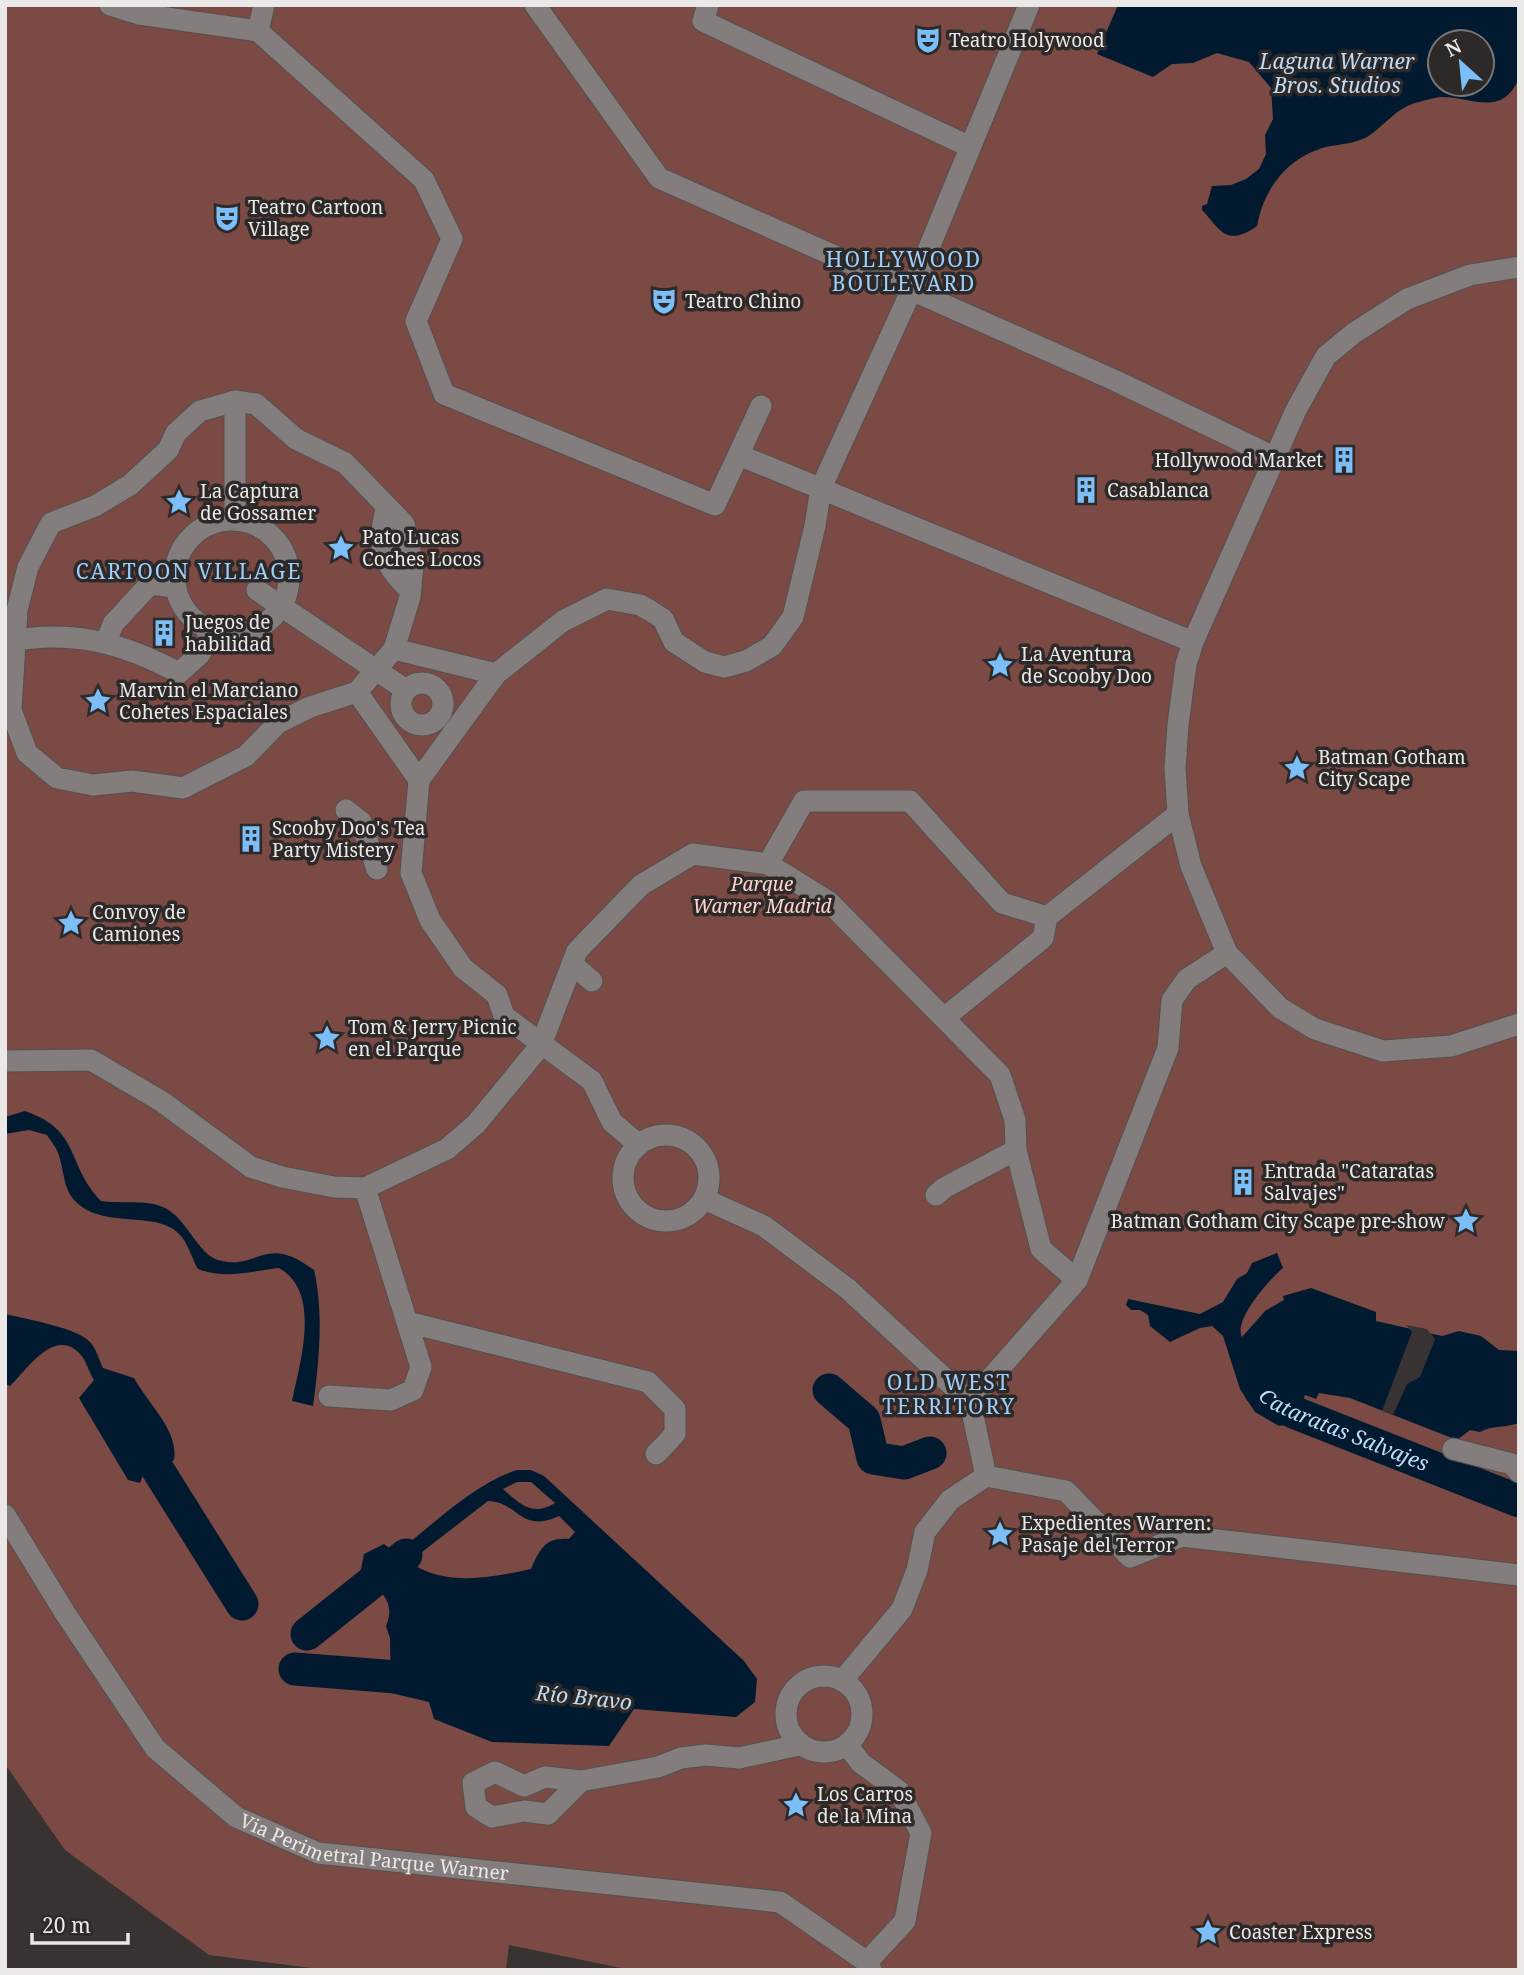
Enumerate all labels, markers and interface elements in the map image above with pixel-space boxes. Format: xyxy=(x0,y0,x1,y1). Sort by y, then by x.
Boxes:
theatre icon: Teatro Holywood xyxy=(913,25,943,55)
place label: Teatro Holywood xyxy=(949,27,1105,53)
north arrow xyxy=(1426,28,1496,98)
text: N xyxy=(1441,33,1466,63)
water label: Laguna Warner Bros. Studios xyxy=(1258,47,1415,99)
place label: Teatro Cartoon Village xyxy=(248,194,383,242)
theatre icon: Teatro Cartoon Village xyxy=(212,203,242,233)
district label: HOLLYWOOD BOULEVARD xyxy=(826,245,982,297)
theatre icon: Teatro Chino xyxy=(649,286,679,316)
place label: Teatro Chino xyxy=(685,288,801,314)
building icon: Hollywood Market xyxy=(1329,445,1359,475)
place label: Hollywood Market xyxy=(1154,447,1323,473)
building icon: Casablanca xyxy=(1071,475,1101,505)
place label: Casablanca xyxy=(1107,477,1209,503)
place label: La Captura de Gossamer xyxy=(200,478,316,526)
place icon: La Captura de Gossamer xyxy=(164,487,194,517)
place label: Pato Lucas Coches Locos xyxy=(362,524,481,572)
place icon: Pato Lucas Coches Locos xyxy=(326,533,356,563)
district label: CARTOON VILLAGE xyxy=(76,557,302,585)
place label: Juegos de habilidad xyxy=(184,609,272,657)
building icon: Juegos de habilidad xyxy=(149,618,179,648)
place label: La Aventura de Scooby Doo xyxy=(1021,641,1152,689)
place icon: La Aventura de Scooby Doo xyxy=(985,650,1015,680)
place label: Marvin el Marciano Cohetes Espaciales xyxy=(119,677,299,725)
place icon: Marvin el Marciano Cohetes Espaciales xyxy=(83,686,113,716)
place label: Batman Gotham City Scape xyxy=(1318,744,1466,792)
place icon: Batman Gotham City Scape xyxy=(1282,753,1312,783)
place label: Scooby Doo's Tea Party Mistery xyxy=(272,815,426,863)
building icon: Scooby Doo's Tea Party Mistery xyxy=(236,824,266,854)
park label: Parque Warner Madrid xyxy=(693,871,832,919)
place label: Convoy de Camiones xyxy=(92,899,186,947)
place icon: Convoy de Camiones xyxy=(56,908,86,938)
place label: Tom & Jerry Picnic en el Parque xyxy=(348,1014,517,1062)
place icon: Tom & Jerry Picnic en el Parque xyxy=(312,1023,342,1053)
place label: Entrada "Cataratas Salvajes" xyxy=(1264,1158,1434,1206)
building icon: Entrada "Cataratas Salvajes" xyxy=(1228,1167,1258,1197)
place icon: Batman Gotham City Scape pre-show xyxy=(1451,1206,1481,1236)
place label: Batman Gotham City Scape pre-show xyxy=(1111,1208,1446,1234)
district label: OLD WEST TERRITORY xyxy=(882,1368,1016,1420)
water label: Cataratas Salvajes xyxy=(1253,1382,1433,1477)
place label: Expedientes Warren: Pasaje del Terror xyxy=(1021,1510,1211,1558)
place icon: Expedientes Warren: Pasaje del Terror xyxy=(985,1519,1015,1549)
water label: Río Bravo xyxy=(534,1678,634,1716)
place label: Los Carros de la Mina xyxy=(817,1781,913,1829)
place icon: Los Carros de la Mina xyxy=(781,1790,811,1820)
street label: Via Perimetral Parque Warner xyxy=(236,1807,510,1886)
scale bar xyxy=(32,1902,128,1946)
text: 20 m xyxy=(42,1911,91,1939)
place icon: Coaster Express xyxy=(1193,1917,1223,1947)
place label: Coaster Express xyxy=(1229,1919,1372,1945)

